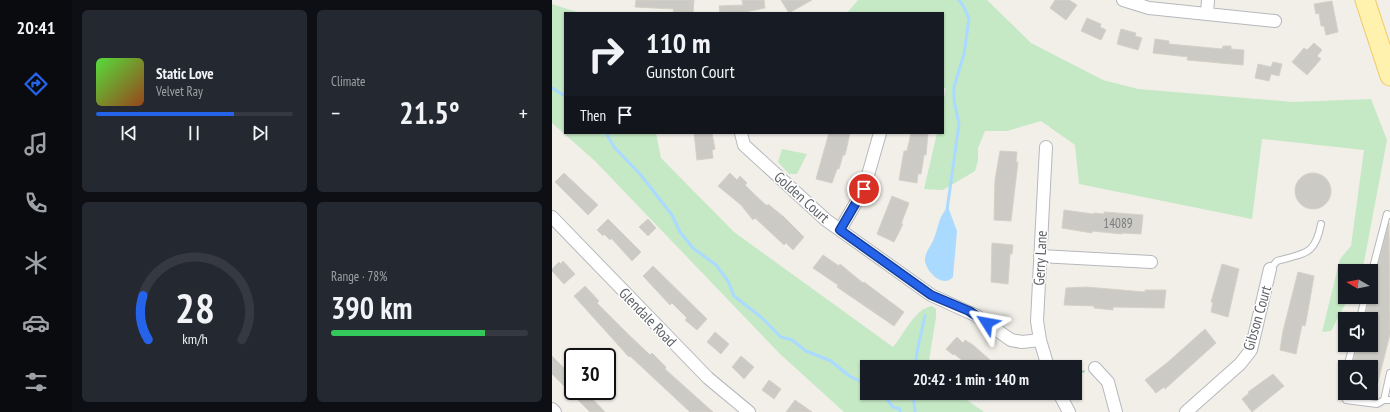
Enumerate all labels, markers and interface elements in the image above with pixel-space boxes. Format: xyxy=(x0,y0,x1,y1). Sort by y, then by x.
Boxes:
text: 20:41 xyxy=(17,16,55,39)
text: 110 m xyxy=(646,24,710,61)
icon: right xyxy=(580,28,632,80)
text: Gunston Court xyxy=(646,60,735,83)
text: Static Love xyxy=(156,64,214,83)
icon: directions xyxy=(22,70,50,98)
text: Climate xyxy=(331,73,365,90)
text: Velvet Ray xyxy=(156,83,203,100)
text: 21.5° xyxy=(399,93,460,132)
text: − xyxy=(331,99,340,127)
text: + xyxy=(519,99,528,127)
icon: arrive xyxy=(614,104,636,126)
text: Then xyxy=(580,106,606,125)
icon: previous xyxy=(118,122,140,144)
icon: pause xyxy=(183,122,205,144)
icon: next xyxy=(249,122,271,144)
icon: music xyxy=(22,130,50,158)
street label: Golden Court xyxy=(770,167,834,227)
pin xyxy=(847,172,881,206)
icon: arrive xyxy=(853,178,875,200)
icon: phone xyxy=(22,189,50,217)
house number: 14089 xyxy=(1103,215,1133,232)
street label: Gerry Lane xyxy=(1029,230,1051,286)
icon: climate xyxy=(22,249,50,277)
north arrow xyxy=(1338,264,1378,304)
map controls xyxy=(1338,264,1378,400)
text: Range · 78% xyxy=(331,268,387,285)
text: 28 xyxy=(175,281,214,334)
street label: Gibson Court xyxy=(1239,283,1275,353)
street label: Glendale Road xyxy=(615,284,681,350)
text: 390 km xyxy=(331,288,412,327)
position arrow xyxy=(966,302,1008,344)
icon: car xyxy=(22,309,50,337)
button: sound xyxy=(1338,312,1378,352)
text: km/h xyxy=(182,329,207,348)
speed limit sign: 30 xyxy=(564,348,616,400)
button: search xyxy=(1338,360,1378,400)
icon: filters xyxy=(22,368,50,396)
text: 20:42 · 1 min · 140 m xyxy=(913,370,1029,389)

